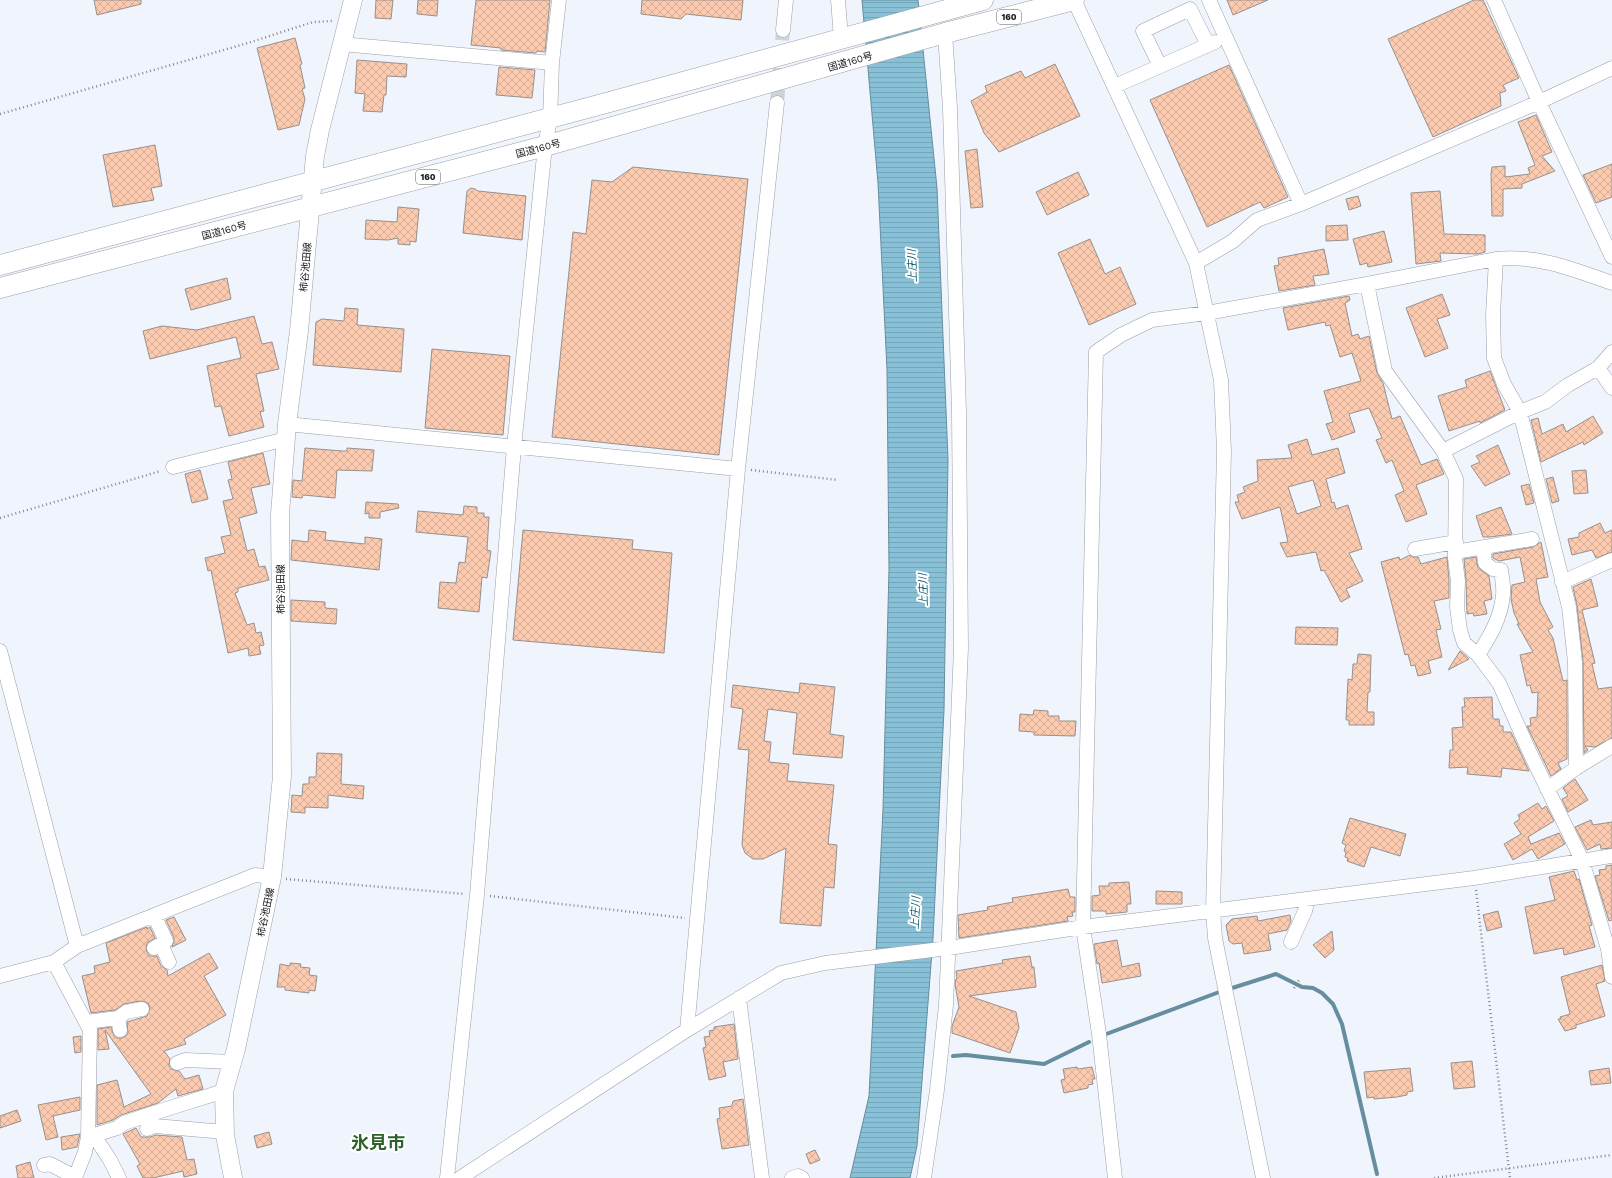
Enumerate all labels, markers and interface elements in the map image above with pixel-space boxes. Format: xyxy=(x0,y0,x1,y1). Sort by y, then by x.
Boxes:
road number: 160 xyxy=(997,10,1021,24)
street label: 国道160号 xyxy=(826,50,874,73)
street label: 国道160号 xyxy=(514,137,562,160)
road number: 160 xyxy=(416,170,440,184)
street label: 国道160号 xyxy=(200,219,248,242)
street label: 柿谷池田線 xyxy=(298,242,313,292)
water label: 上庄川 xyxy=(905,248,920,283)
street label: 柿谷池田線 xyxy=(275,564,286,614)
water label: 上庄川 xyxy=(916,572,931,607)
street label: 柿谷池田線 xyxy=(255,887,276,938)
water label: 上庄川 xyxy=(908,895,923,930)
district label: 氷見市 xyxy=(351,1132,405,1153)

